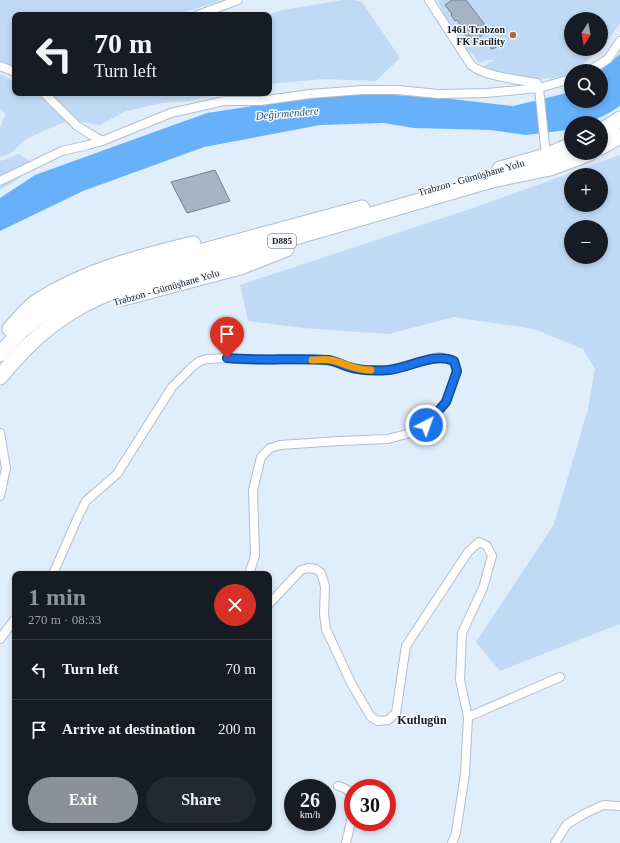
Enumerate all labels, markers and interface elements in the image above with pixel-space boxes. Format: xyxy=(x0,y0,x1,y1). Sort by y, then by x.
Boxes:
north arrow xyxy=(564,12,608,56)
map controls xyxy=(564,12,608,264)
place label: 1461 Trabzon FK Facility xyxy=(447,24,505,47)
icon: left xyxy=(28,28,80,80)
text: 70 m xyxy=(94,28,152,59)
marker: 1461 Trabzon FK Facility xyxy=(508,30,518,40)
text: Turn left xyxy=(94,61,157,81)
button: search xyxy=(564,64,608,108)
water label: Değirmendere xyxy=(254,104,319,122)
button: layers xyxy=(564,116,608,160)
street label: Trabzon - Gümüşhane Yolu xyxy=(417,157,526,198)
button: + xyxy=(564,168,608,212)
button: − xyxy=(564,220,608,264)
road number: D885 xyxy=(268,234,296,248)
street label: Trabzon - Gümüşhane Yolu xyxy=(112,267,221,308)
pin xyxy=(210,317,244,358)
icon: arrive xyxy=(216,323,238,345)
position arrow xyxy=(405,404,447,446)
text: 1 min xyxy=(28,584,86,610)
button: close xyxy=(214,584,256,626)
text: 270 m · 08:33 xyxy=(28,612,101,627)
icon: left xyxy=(28,659,50,681)
text: Turn left xyxy=(62,661,119,677)
text: 70 m xyxy=(226,661,256,677)
district label: Kutlugün xyxy=(397,713,447,727)
icon: arrive xyxy=(28,719,50,741)
text: Arrive at destination xyxy=(62,721,195,737)
text: 200 m xyxy=(218,721,256,737)
button: Exit xyxy=(28,777,138,823)
button: Share xyxy=(146,777,256,823)
speed limit sign: 30 xyxy=(344,779,396,831)
text: 26 xyxy=(300,789,320,811)
text: km/h xyxy=(300,809,320,820)

